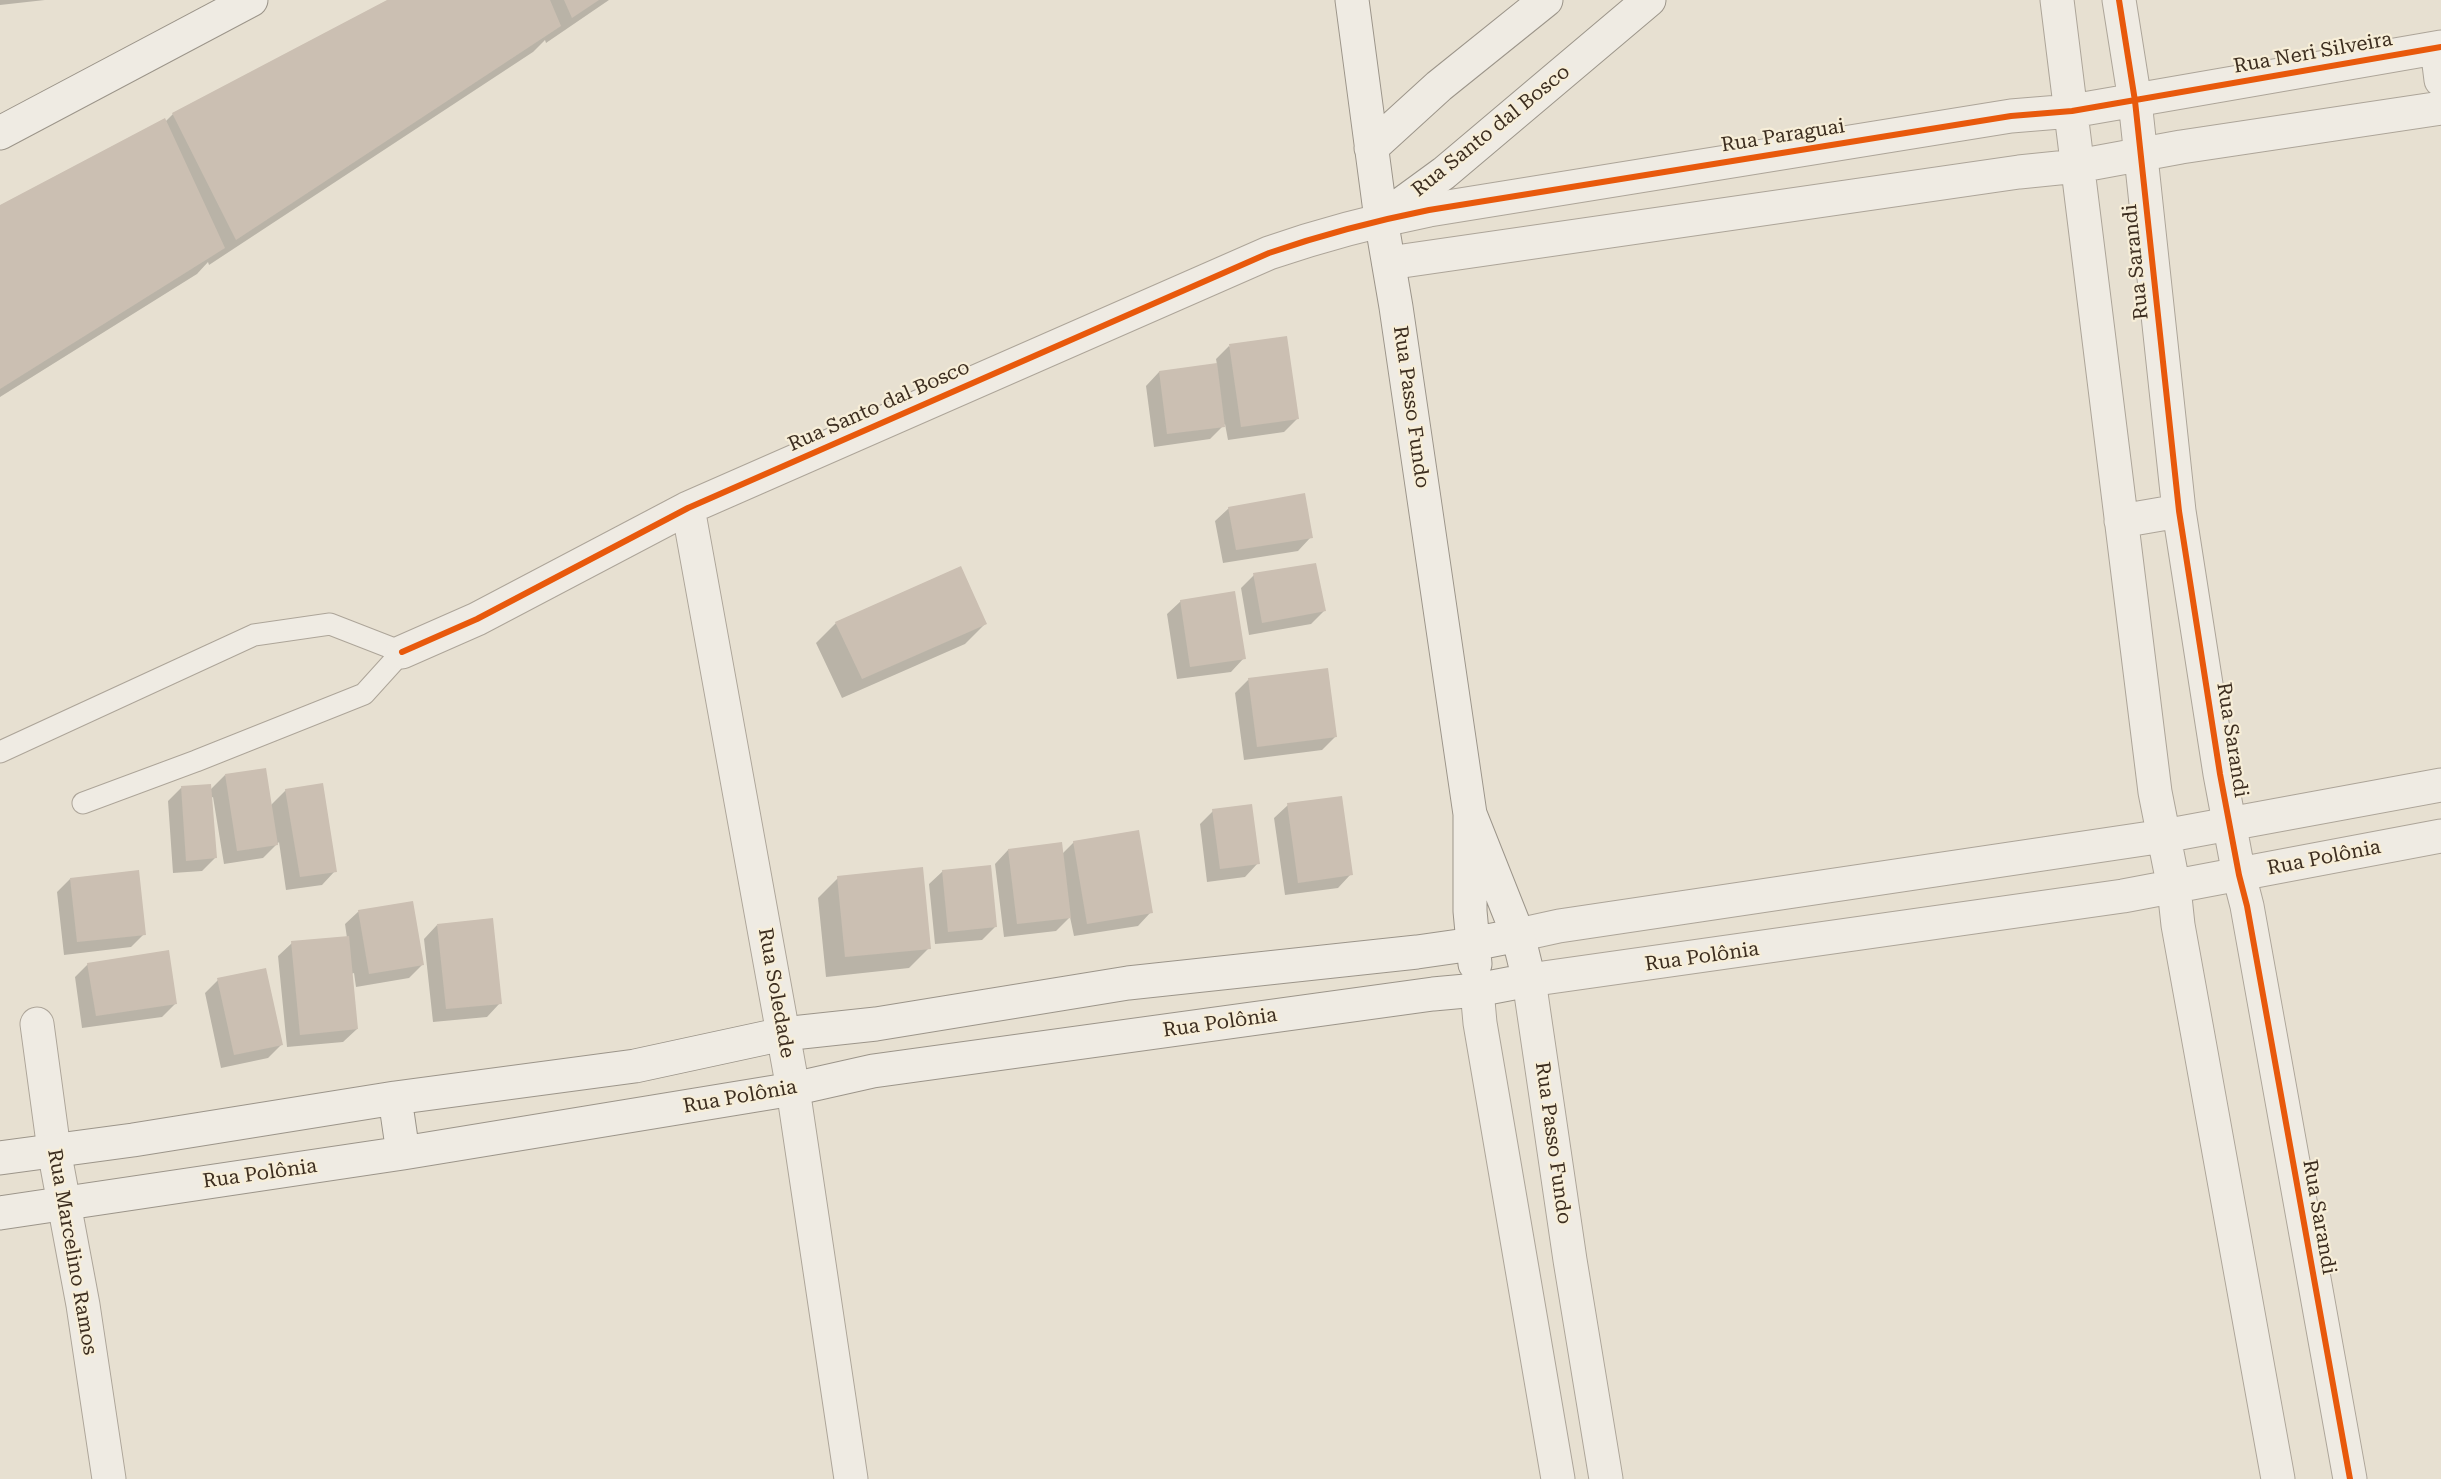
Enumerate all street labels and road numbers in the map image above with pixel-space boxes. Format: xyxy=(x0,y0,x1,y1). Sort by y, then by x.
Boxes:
street label: Rua Neri Silveira xyxy=(2232,27,2394,79)
street label: Rua Santo dal Bosco xyxy=(1407,60,1575,202)
street label: Rua Paraguai xyxy=(1719,114,1847,158)
street label: Rua Sarandi xyxy=(2118,203,2154,321)
street label: Rua Passo Fundo xyxy=(1388,324,1434,490)
street label: Rua Santo dal Bosco xyxy=(784,355,974,457)
street label: Rua Sarandi xyxy=(2211,681,2253,799)
street label: Rua Polônia xyxy=(2265,835,2383,881)
street label: Rua Soledade xyxy=(753,926,799,1060)
street label: Rua Polônia xyxy=(1643,937,1761,977)
street label: Rua Polônia xyxy=(1161,1003,1279,1043)
street label: Rua Passo Fundo xyxy=(1530,1060,1576,1226)
street label: Rua Polônia xyxy=(681,1075,799,1119)
street label: Rua Marcelino Ramos xyxy=(42,1147,102,1357)
street label: Rua Polônia xyxy=(201,1154,319,1194)
street label: Rua Sarandi xyxy=(2297,1158,2341,1276)

